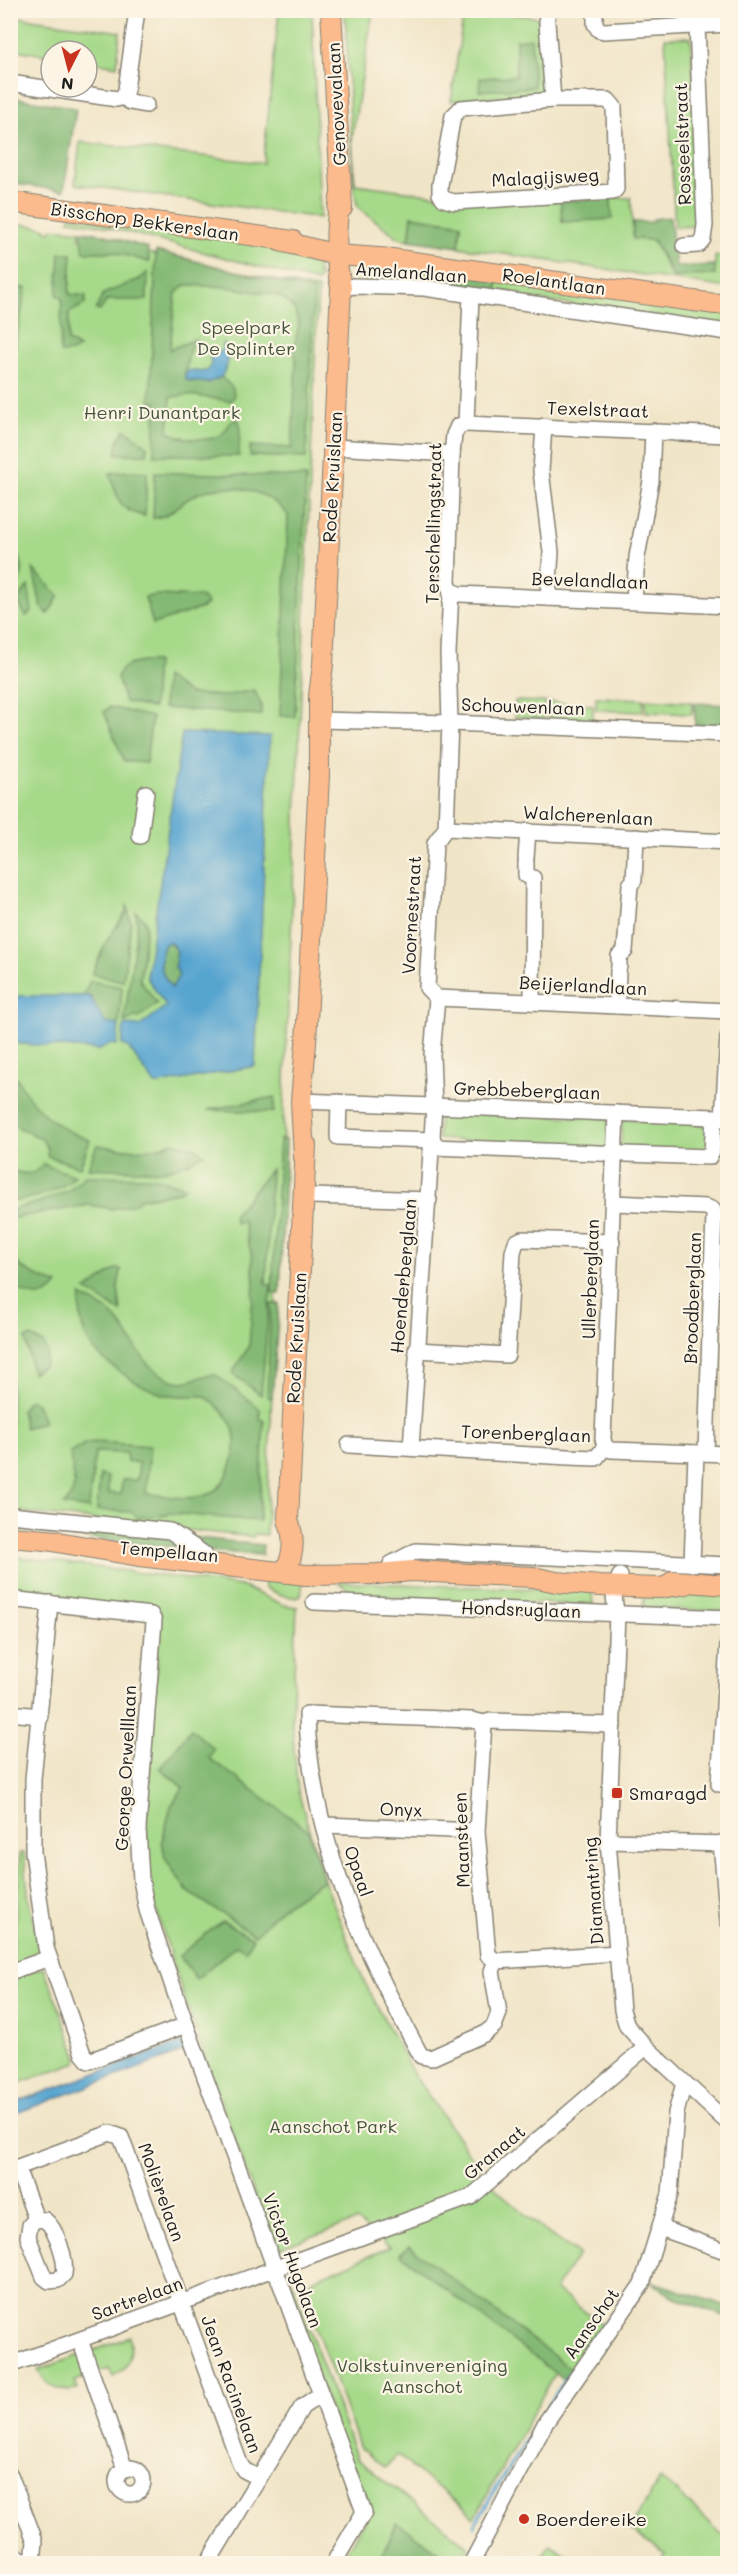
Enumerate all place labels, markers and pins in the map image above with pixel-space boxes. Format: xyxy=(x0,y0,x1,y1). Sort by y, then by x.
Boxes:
place label: Smaragd xyxy=(629,1781,707,1805)
marker: Smaragd xyxy=(610,1786,624,1800)
place label: Boerdereike xyxy=(536,2507,647,2531)
marker: Boerdereike xyxy=(517,2512,531,2526)

